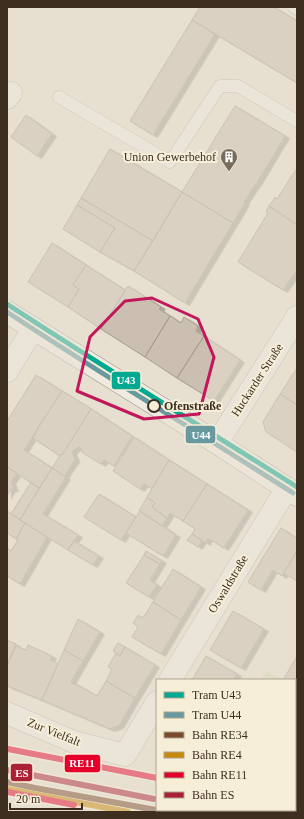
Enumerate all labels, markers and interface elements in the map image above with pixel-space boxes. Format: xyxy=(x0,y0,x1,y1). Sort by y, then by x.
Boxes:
building icon: Union Gewerbehof xyxy=(219,147,239,172)
place label: Union Gewerbehof xyxy=(124,150,216,164)
street label: Huckarder Straße xyxy=(228,341,286,419)
line badge: U43 xyxy=(111,371,141,390)
text: U43 xyxy=(117,374,136,386)
marker: Ofenstraße xyxy=(147,399,161,413)
place label: Ofenstraße xyxy=(164,399,222,413)
line badge: U44 xyxy=(185,425,216,444)
text: U44 xyxy=(192,429,211,441)
street label: Oswaldstraße xyxy=(205,552,251,616)
legend xyxy=(156,679,296,811)
text: Tram U43 xyxy=(192,688,241,702)
text: Tram U44 xyxy=(192,708,241,722)
street label: Zur Vielfalt xyxy=(25,715,83,749)
text: Bahn RE34 xyxy=(192,728,248,742)
text: Bahn RE4 xyxy=(192,748,242,762)
line badge: RE11 xyxy=(64,754,101,773)
text: RE11 xyxy=(69,757,95,769)
line badge: ES xyxy=(10,763,33,782)
text: ES xyxy=(15,767,29,779)
text: Bahn RE11 xyxy=(192,768,247,782)
scale bar xyxy=(10,785,82,811)
text: Bahn ES xyxy=(192,788,234,802)
text: 20 m xyxy=(16,792,41,806)

